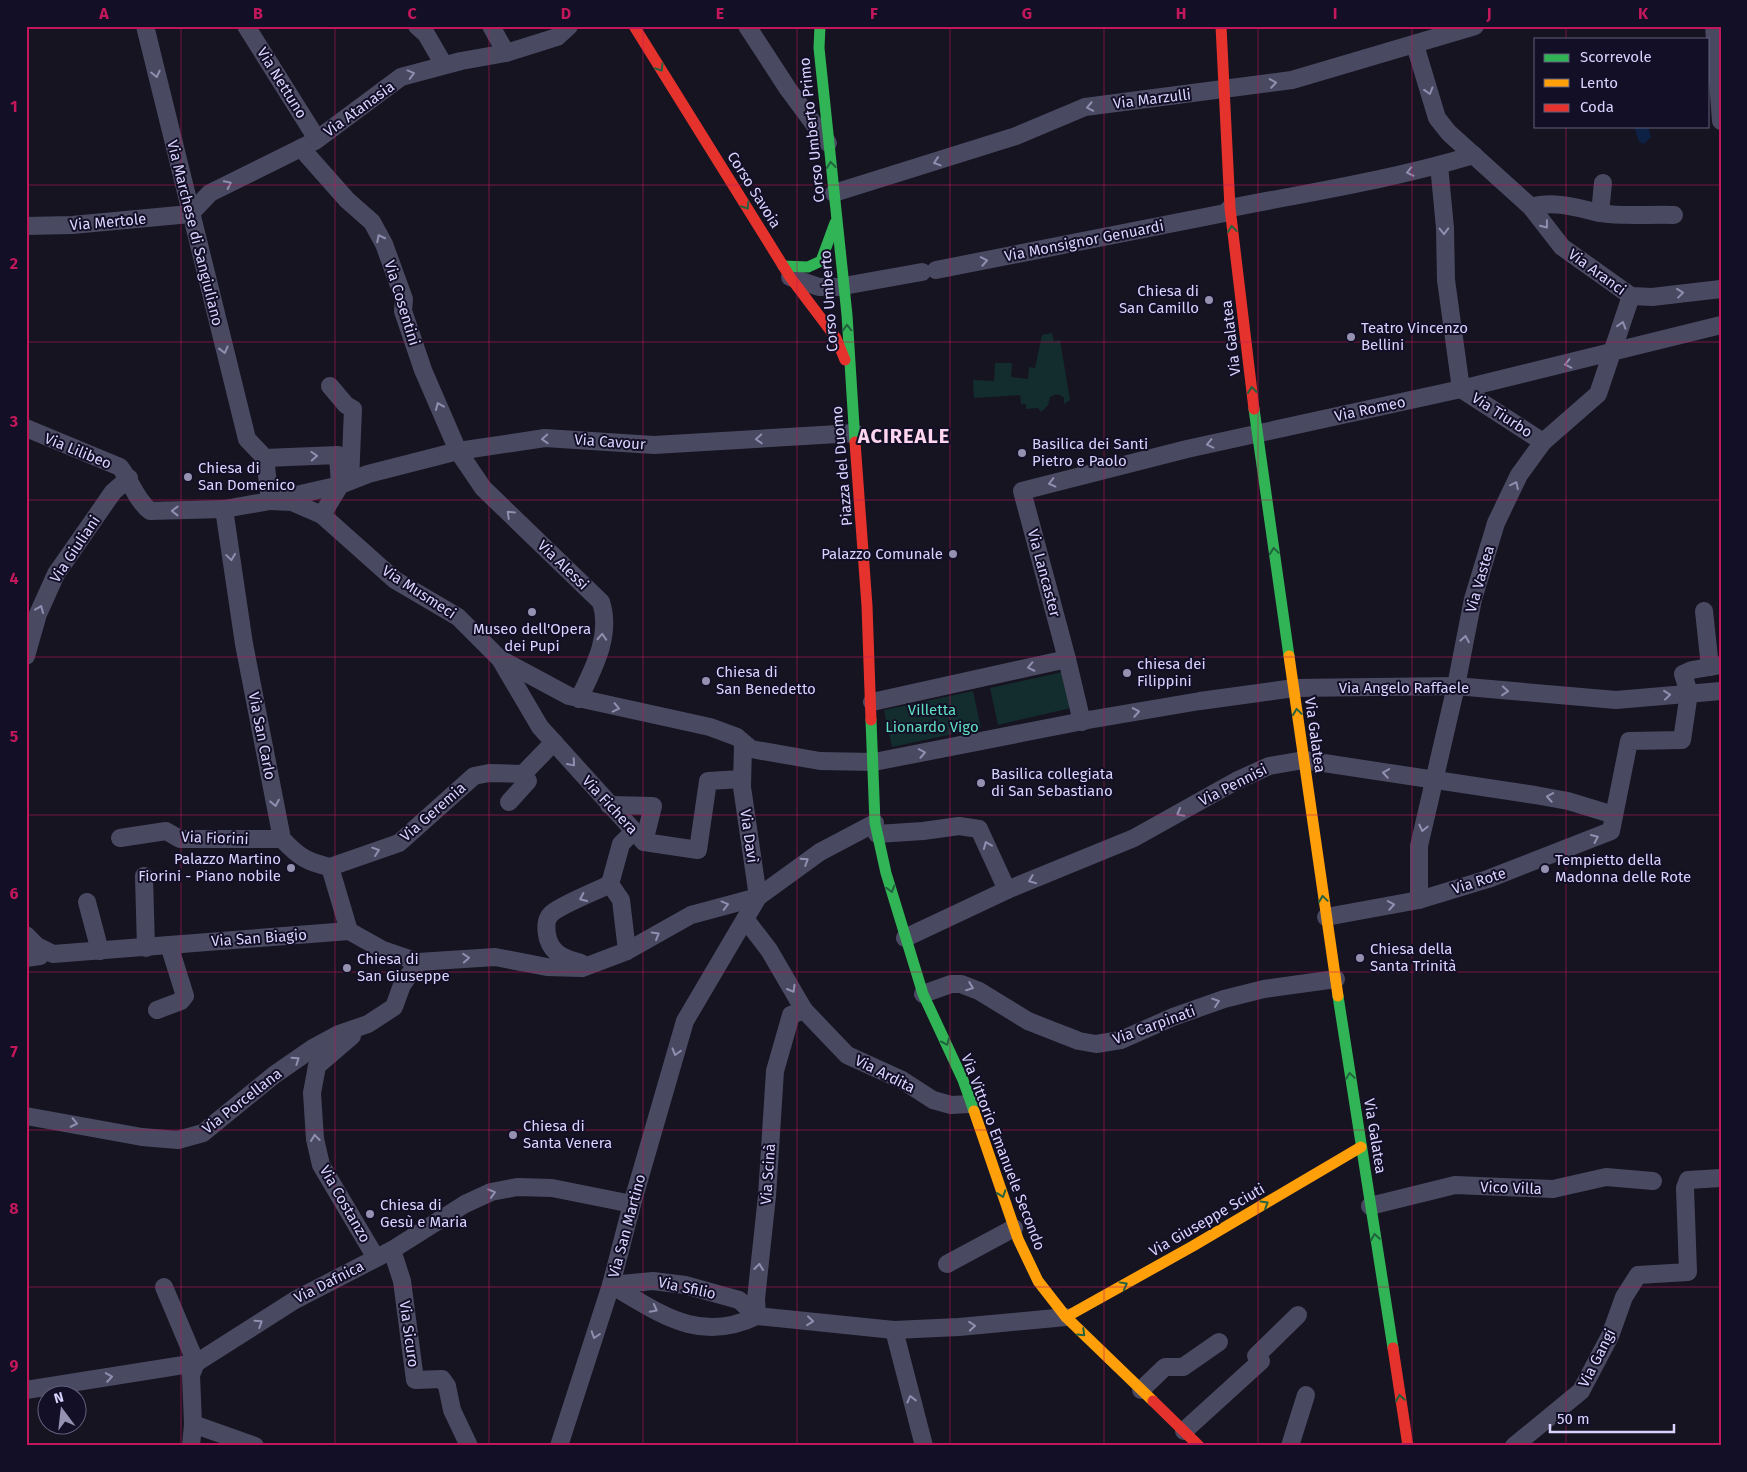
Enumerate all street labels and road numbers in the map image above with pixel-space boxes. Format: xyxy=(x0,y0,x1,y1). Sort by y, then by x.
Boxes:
street label: Via Nettuno xyxy=(253,44,311,122)
street label: Corso Umberto Primo xyxy=(795,57,829,203)
street label: Via Atanasia xyxy=(320,77,398,141)
street label: Via Marzulli xyxy=(1112,85,1192,113)
street label: Via Marchese di Sangiuliano xyxy=(163,138,227,328)
street label: Corso Savoia xyxy=(723,148,785,232)
street label: Via Mertole xyxy=(69,210,147,234)
street label: Via Monsignor Genuardi xyxy=(1003,217,1165,265)
street label: Via Aranci xyxy=(1565,245,1629,299)
street label: Corso Umberto xyxy=(816,250,842,352)
street label: Via Cosentini xyxy=(380,258,424,348)
street label: Via Galatea xyxy=(1217,299,1245,377)
street label: Via Tiurbo xyxy=(1468,389,1536,441)
street label: Via Romeo xyxy=(1333,393,1407,425)
street label: Piazza del Duomo xyxy=(828,405,856,527)
street label: Via Lilibeo xyxy=(42,429,114,473)
street label: Via Cavour xyxy=(574,431,646,453)
street label: Via Giuliani xyxy=(46,512,104,586)
street label: Via Lancaster xyxy=(1024,527,1064,619)
street label: Via Alessi xyxy=(534,536,592,594)
street label: Via Vastea xyxy=(1462,543,1498,615)
street label: Via Musmeci xyxy=(379,561,459,623)
street label: Via Angelo Raffaele xyxy=(1339,679,1469,697)
street label: Via San Carlo xyxy=(245,691,279,781)
street label: Via Galatea xyxy=(1301,696,1329,774)
street label: Via Pennisi xyxy=(1196,760,1270,810)
street label: Via Fichera xyxy=(578,772,642,838)
street label: Via Geremia xyxy=(396,779,470,845)
street label: Via Davì xyxy=(736,808,762,865)
street label: Via Fiorini xyxy=(181,828,249,848)
street label: Via Rote xyxy=(1450,864,1508,898)
street label: Via San Biagio xyxy=(211,926,307,950)
street label: Via Carpinati xyxy=(1110,1002,1198,1048)
street label: Via Ardita xyxy=(852,1051,918,1097)
street label: Via Vittorio Emanuele Secondo xyxy=(957,1051,1049,1253)
street label: Via Porcellana xyxy=(199,1064,285,1138)
street label: Via Galatea xyxy=(1360,1097,1390,1175)
street label: Via Scinà xyxy=(757,1143,779,1205)
street label: Via Costanzo xyxy=(316,1162,374,1246)
street label: Via San Martino xyxy=(605,1172,649,1280)
street label: Vico Villa xyxy=(1480,1178,1542,1198)
street label: Via Giuseppe Sciuti xyxy=(1146,1180,1268,1260)
street label: Via Dafnica xyxy=(291,1257,367,1307)
street label: Via Sfilio xyxy=(656,1273,718,1303)
street label: Via Sicuro xyxy=(395,1300,423,1368)
street label: Via Gangi xyxy=(1575,1326,1619,1390)

